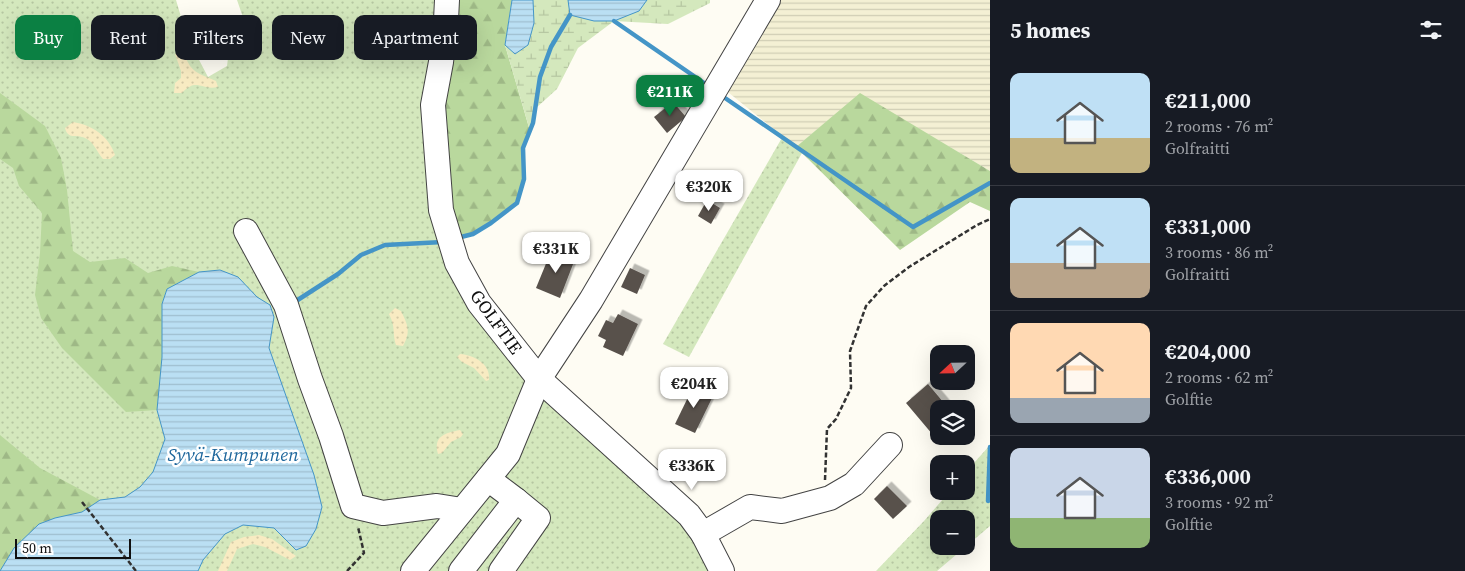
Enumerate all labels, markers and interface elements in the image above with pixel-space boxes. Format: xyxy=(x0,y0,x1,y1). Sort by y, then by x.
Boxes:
chip: Buy xyxy=(15,15,81,60)
chip: Rent xyxy=(91,15,165,60)
chip: Filters xyxy=(175,15,262,60)
chip: New xyxy=(272,15,344,60)
chip: Apartment xyxy=(354,15,477,60)
text: 5 homes xyxy=(1010,16,1090,45)
icon: filters xyxy=(1417,16,1445,44)
pin: €211K xyxy=(635,74,705,117)
text: €211K xyxy=(647,80,693,102)
text: €211,000 xyxy=(1165,86,1251,115)
icon: home xyxy=(1050,93,1110,153)
text: 2 rooms · 76 m² xyxy=(1165,115,1273,137)
text: Golfraitti xyxy=(1165,137,1230,159)
pin: €320K xyxy=(674,170,744,212)
text: €320K xyxy=(686,175,732,197)
text: €331,000 xyxy=(1165,212,1251,241)
icon: home xyxy=(1050,218,1110,278)
pin: €331K xyxy=(521,232,591,274)
text: €331K xyxy=(533,237,579,259)
text: 3 rooms · 86 m² xyxy=(1165,241,1273,263)
text: Golfraitti xyxy=(1165,263,1230,285)
street label: GOLFTIE xyxy=(464,284,528,359)
text: €204,000 xyxy=(1165,337,1251,366)
icon: home xyxy=(1050,343,1110,403)
north arrow xyxy=(930,345,975,390)
map controls xyxy=(930,345,975,555)
pin: €204K xyxy=(659,366,729,409)
text: 2 rooms · 62 m² xyxy=(1165,366,1273,388)
text: €204K xyxy=(671,372,717,394)
text: Golftie xyxy=(1165,388,1213,410)
button: layers xyxy=(930,400,975,445)
water label: Syvä-Kumpunen xyxy=(167,441,299,467)
pin: €336K xyxy=(657,448,727,491)
text: €336K xyxy=(669,454,715,476)
button: + xyxy=(930,455,975,500)
text: €336,000 xyxy=(1165,462,1251,491)
icon: home xyxy=(1050,468,1110,528)
text: 3 rooms · 92 m² xyxy=(1165,491,1273,513)
button: − xyxy=(930,510,975,555)
text: Golftie xyxy=(1165,513,1213,535)
scale bar xyxy=(15,536,131,559)
text: 50 m xyxy=(22,538,52,558)

